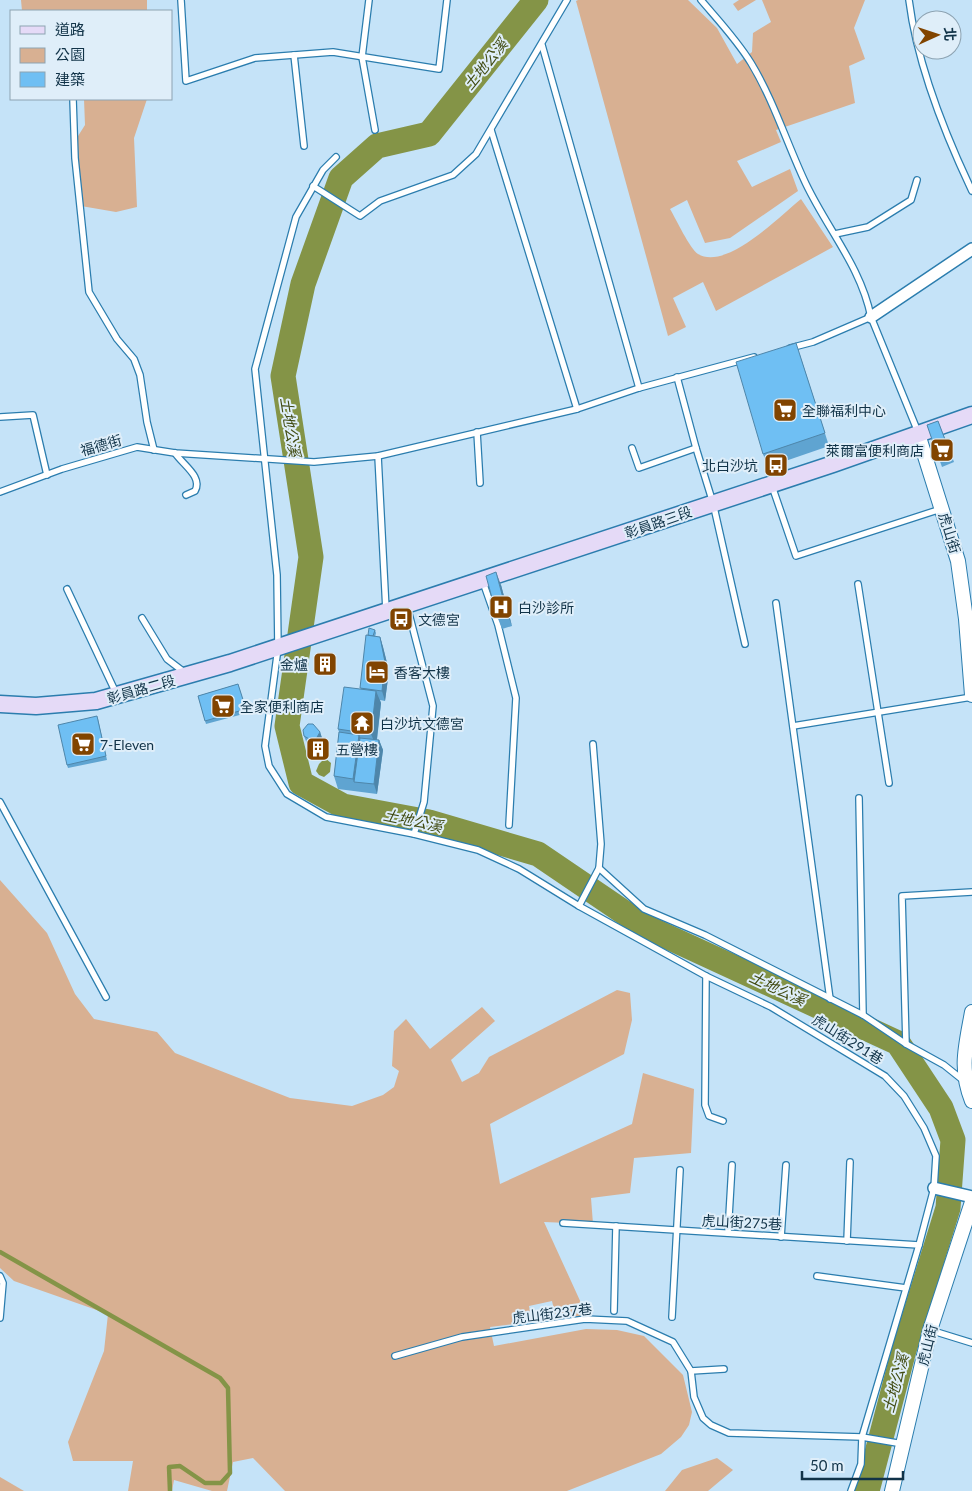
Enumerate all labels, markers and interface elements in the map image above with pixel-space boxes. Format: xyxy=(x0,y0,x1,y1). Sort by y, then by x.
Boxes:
legend xyxy=(10,10,172,100)
north arrow xyxy=(912,10,962,60)
text: 道路 xyxy=(55,20,85,38)
text: 北 xyxy=(942,27,959,42)
water label: 土地公溪 xyxy=(459,33,512,93)
text: 公園 xyxy=(55,45,85,63)
text: 建築 xyxy=(55,70,85,88)
water label: 土地公溪 xyxy=(277,396,305,460)
supermarket icon: 全聯福利中心 xyxy=(772,397,798,423)
place label: 全聯福利中心 xyxy=(802,402,886,419)
street label: 福德街 xyxy=(78,431,124,459)
supermarket icon: 萊爾富便利商店 xyxy=(929,437,955,463)
place label: 萊爾富便利商店 xyxy=(826,442,924,459)
bus stop icon: 北白沙坑 xyxy=(763,452,789,478)
place label: 北白沙坑 xyxy=(702,457,758,474)
street label: 彰員路三段 xyxy=(622,503,694,541)
street label: 虎山街 xyxy=(936,510,964,556)
hospital icon: 白沙診所 xyxy=(488,594,514,620)
place label: 白沙診所 xyxy=(518,599,574,616)
bus stop icon: 文德宮 xyxy=(388,606,414,632)
place label: 文德宮 xyxy=(418,611,460,628)
building icon: 金爐 xyxy=(312,651,338,677)
place label: 金爐 xyxy=(280,656,308,673)
hotel icon: 香客大樓 xyxy=(364,659,390,685)
place label: 香客大樓 xyxy=(394,664,450,681)
street label: 彰員路二段 xyxy=(105,671,177,707)
supermarket icon: 全家便利商店 xyxy=(210,693,236,719)
place label: 全家便利商店 xyxy=(240,698,324,715)
temple icon: 白沙坑文德宮 xyxy=(349,710,375,736)
place label: 白沙坑文德宮 xyxy=(380,715,464,732)
supermarket icon: 7-Eleven xyxy=(70,731,96,757)
place label: 7-Eleven xyxy=(100,736,154,753)
building icon: 五營樓 xyxy=(305,736,331,762)
place label: 五營樓 xyxy=(336,741,378,758)
water label: 土地公溪 xyxy=(382,805,446,835)
water label: 土地公溪 xyxy=(747,967,811,1010)
street label: 虎山街291巷 xyxy=(809,1010,887,1068)
street label: 虎山街275巷 xyxy=(701,1211,783,1233)
street label: 虎山街237巷 xyxy=(511,1300,593,1326)
street label: 虎山街 xyxy=(914,1323,940,1367)
water label: 土地公溪 xyxy=(879,1350,912,1414)
scale bar xyxy=(802,1448,903,1480)
text: 50 m xyxy=(810,1456,844,1474)

